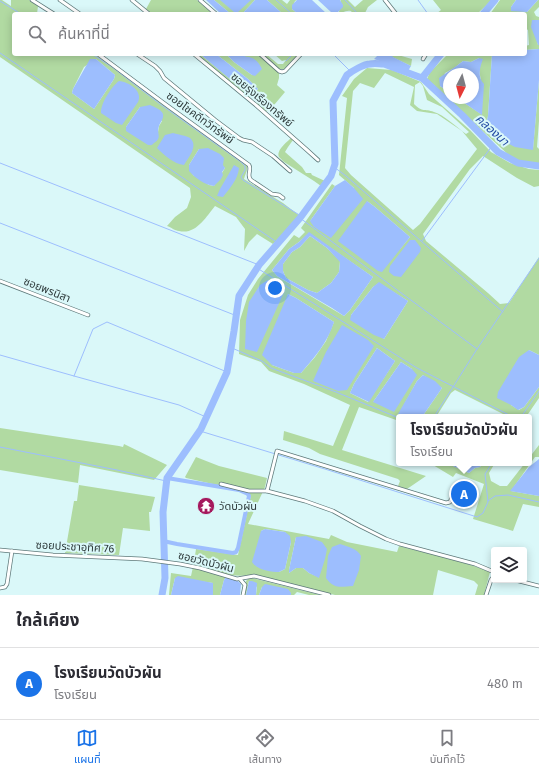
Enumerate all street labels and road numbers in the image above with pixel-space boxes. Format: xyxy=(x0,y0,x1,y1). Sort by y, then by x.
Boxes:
street label: ซอยรุ่งเรืองทรัพย์ xyxy=(228,70,296,130)
street label: ซอยโชคดีทวีทรัพย์ xyxy=(164,89,236,147)
street label: ซอยพรนิสา xyxy=(22,275,72,305)
street label: ซอยประชาอุทิศ 76 xyxy=(35,538,115,556)
street label: ซอยวัดบัวผัน xyxy=(177,549,235,575)

